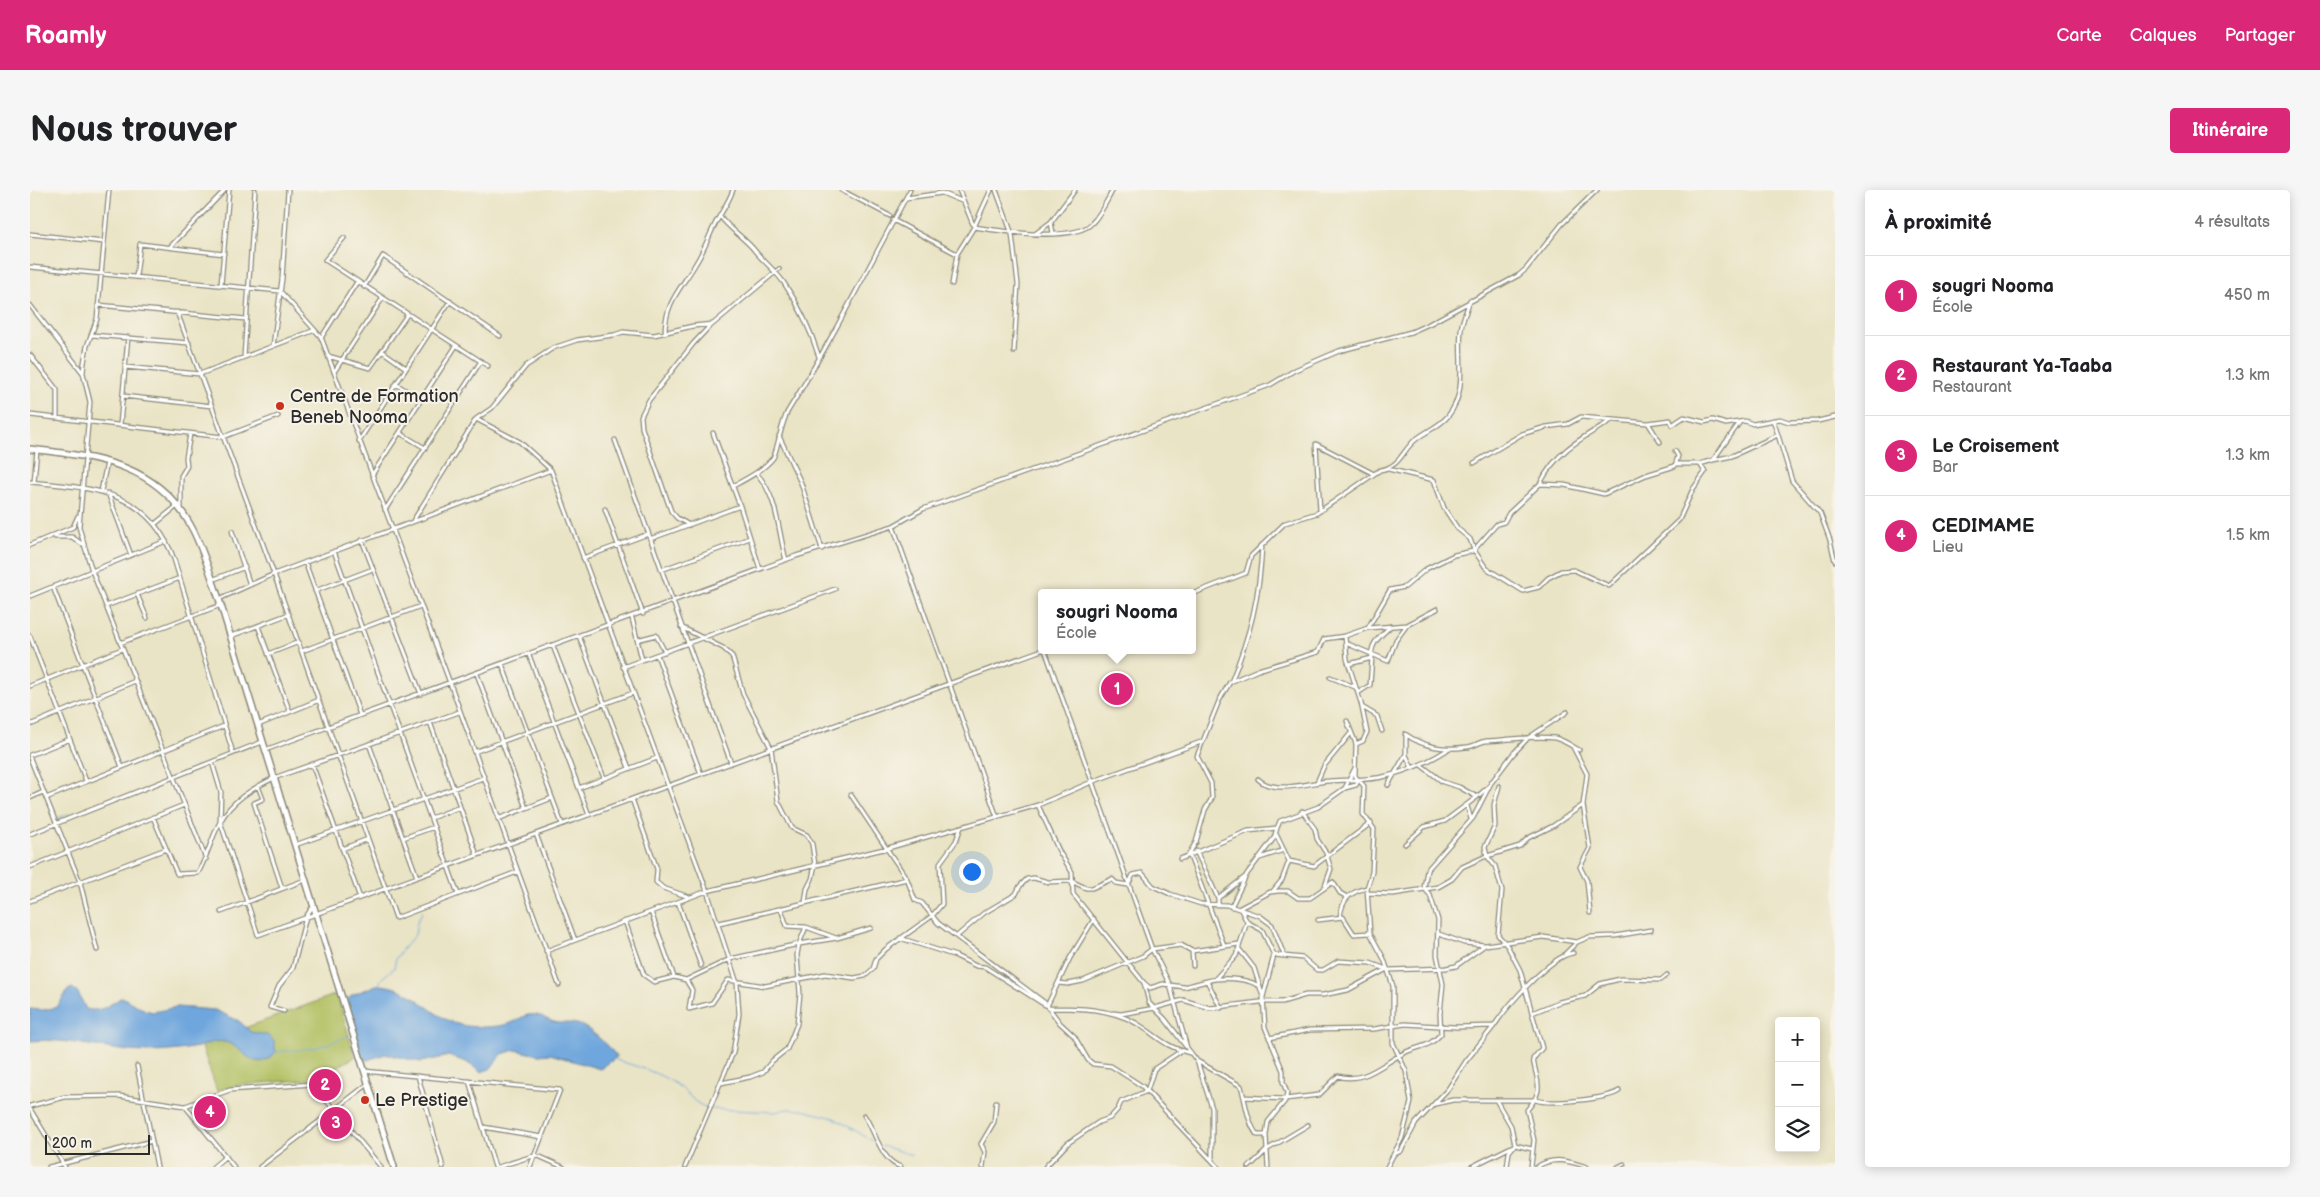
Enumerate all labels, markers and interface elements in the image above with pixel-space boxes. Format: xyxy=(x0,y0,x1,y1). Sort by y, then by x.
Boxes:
text: Roamly xyxy=(25,21,106,50)
text: Carte xyxy=(2056,25,2102,46)
text: Calques xyxy=(2130,25,2197,46)
text: Partager xyxy=(2225,25,2295,46)
button: Itinéraire xyxy=(2170,108,2290,153)
text: Nous trouver xyxy=(30,109,237,152)
text: À proximité xyxy=(1885,210,1992,235)
text: 4 résultats xyxy=(2194,213,2270,232)
text: sougri Nooma xyxy=(1932,275,2054,298)
text: 1 xyxy=(1898,286,1904,305)
text: 450 m xyxy=(2224,286,2270,305)
text: École xyxy=(1932,298,1973,317)
text: Restaurant Ya-Taaba xyxy=(1932,355,2112,378)
text: 2 xyxy=(1896,366,1906,385)
text: 1.3 km xyxy=(2225,366,2270,385)
text: Restaurant xyxy=(1932,378,2012,397)
place label: Centre de Formation Beneb Nooma xyxy=(290,386,459,428)
marker: Centre de Formation Beneb Nooma xyxy=(274,400,286,412)
text: Le Croisement xyxy=(1932,435,2059,458)
text: 3 xyxy=(1896,446,1906,465)
text: 1.3 km xyxy=(2225,446,2270,465)
text: Bar xyxy=(1932,458,1958,477)
text: CEDIMAME xyxy=(1932,515,2034,538)
text: 4 xyxy=(1896,526,1906,545)
text: 1.5 km xyxy=(2226,526,2270,545)
text: Lieu xyxy=(1932,538,1963,557)
popup xyxy=(1038,589,1196,654)
text: sougri Nooma xyxy=(1056,601,1178,624)
text: École xyxy=(1056,624,1097,643)
pin: 1 xyxy=(1101,670,1133,708)
your location xyxy=(959,859,985,885)
map controls xyxy=(1775,1017,1820,1152)
button: + xyxy=(1775,1017,1820,1062)
button: − xyxy=(1775,1062,1820,1107)
pin: 2 xyxy=(309,1066,341,1104)
place label: Le Prestige xyxy=(375,1090,469,1111)
pin: 4 xyxy=(194,1093,226,1131)
marker: Le Prestige xyxy=(359,1094,371,1106)
pin: 3 xyxy=(320,1104,352,1142)
button: layers xyxy=(1775,1107,1820,1152)
scale bar xyxy=(45,1132,150,1155)
text: 200 m xyxy=(52,1135,92,1152)

